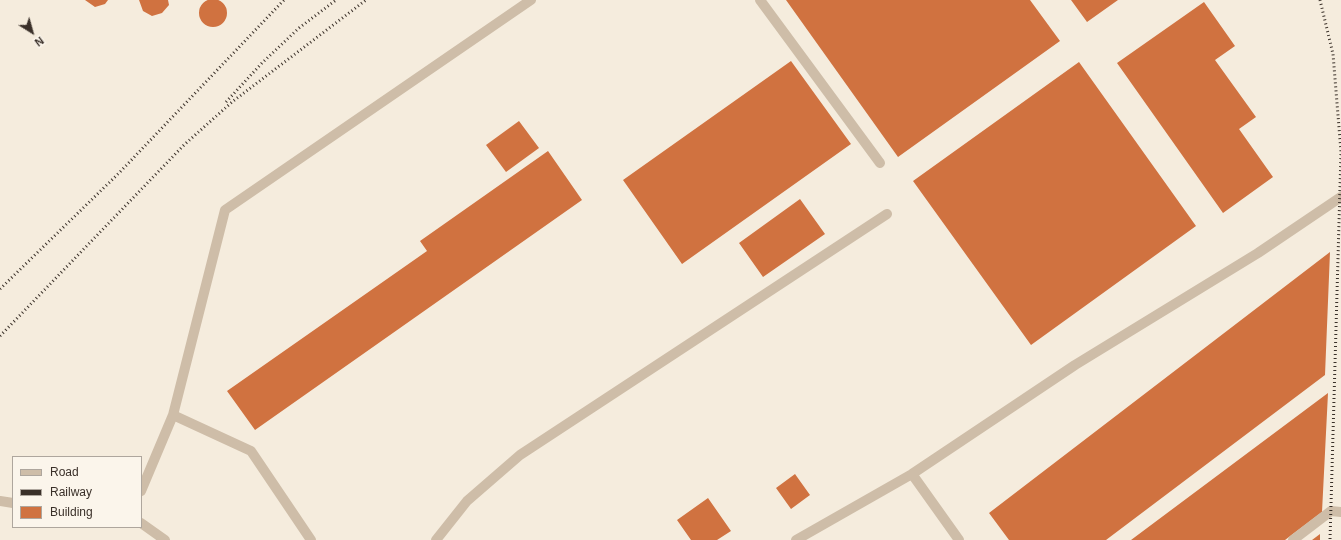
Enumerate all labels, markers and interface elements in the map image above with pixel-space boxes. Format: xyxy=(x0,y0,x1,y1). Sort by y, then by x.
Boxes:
north arrow xyxy=(12,12,52,52)
text: N xyxy=(32,34,46,49)
legend xyxy=(12,456,142,528)
text: Road xyxy=(50,465,79,479)
text: Railway xyxy=(50,485,92,499)
text: Building xyxy=(50,505,93,519)

